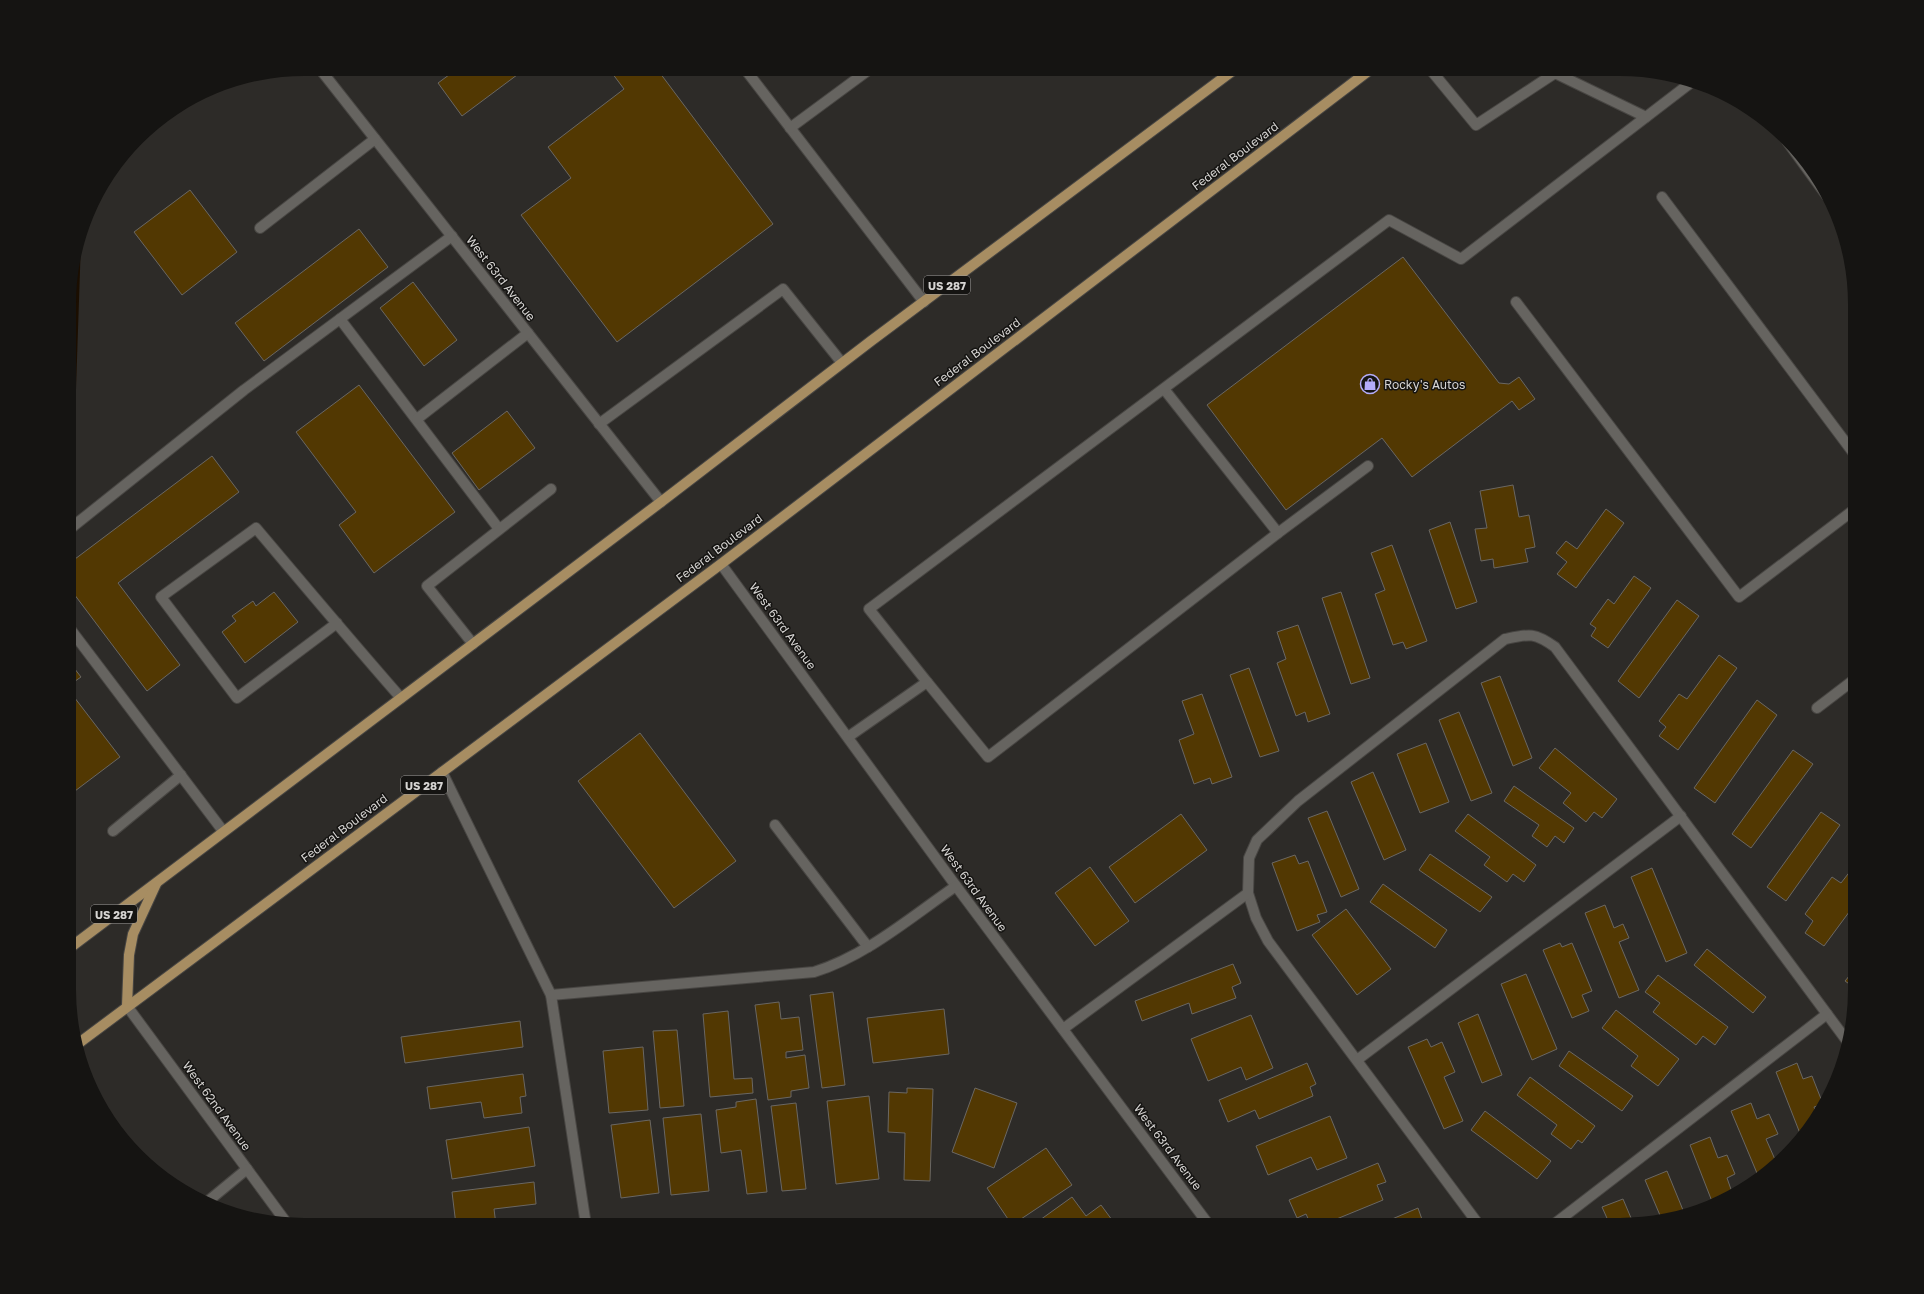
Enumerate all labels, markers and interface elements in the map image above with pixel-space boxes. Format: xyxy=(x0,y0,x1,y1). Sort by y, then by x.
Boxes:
street label: Federal Boulevard xyxy=(1189,119,1281,193)
street label: West 63rd Avenue xyxy=(463,233,539,324)
road number: US 287 xyxy=(924,276,970,294)
street label: Federal Boulevard xyxy=(931,315,1023,389)
shop icon: Rocky's Autos xyxy=(1359,373,1381,395)
place label: Rocky's Autos xyxy=(1384,377,1465,392)
street label: Federal Boulevard xyxy=(673,511,765,585)
street label: West 63rd Avenue xyxy=(746,580,820,672)
road number: US 287 xyxy=(401,776,447,794)
street label: Federal Boulevard xyxy=(298,791,390,865)
street label: West 63rd Avenue xyxy=(937,842,1011,934)
road number: US 287 xyxy=(91,905,137,923)
street label: West 62nd Avenue xyxy=(180,1059,254,1154)
street label: West 63rd Avenue xyxy=(1131,1101,1205,1193)

